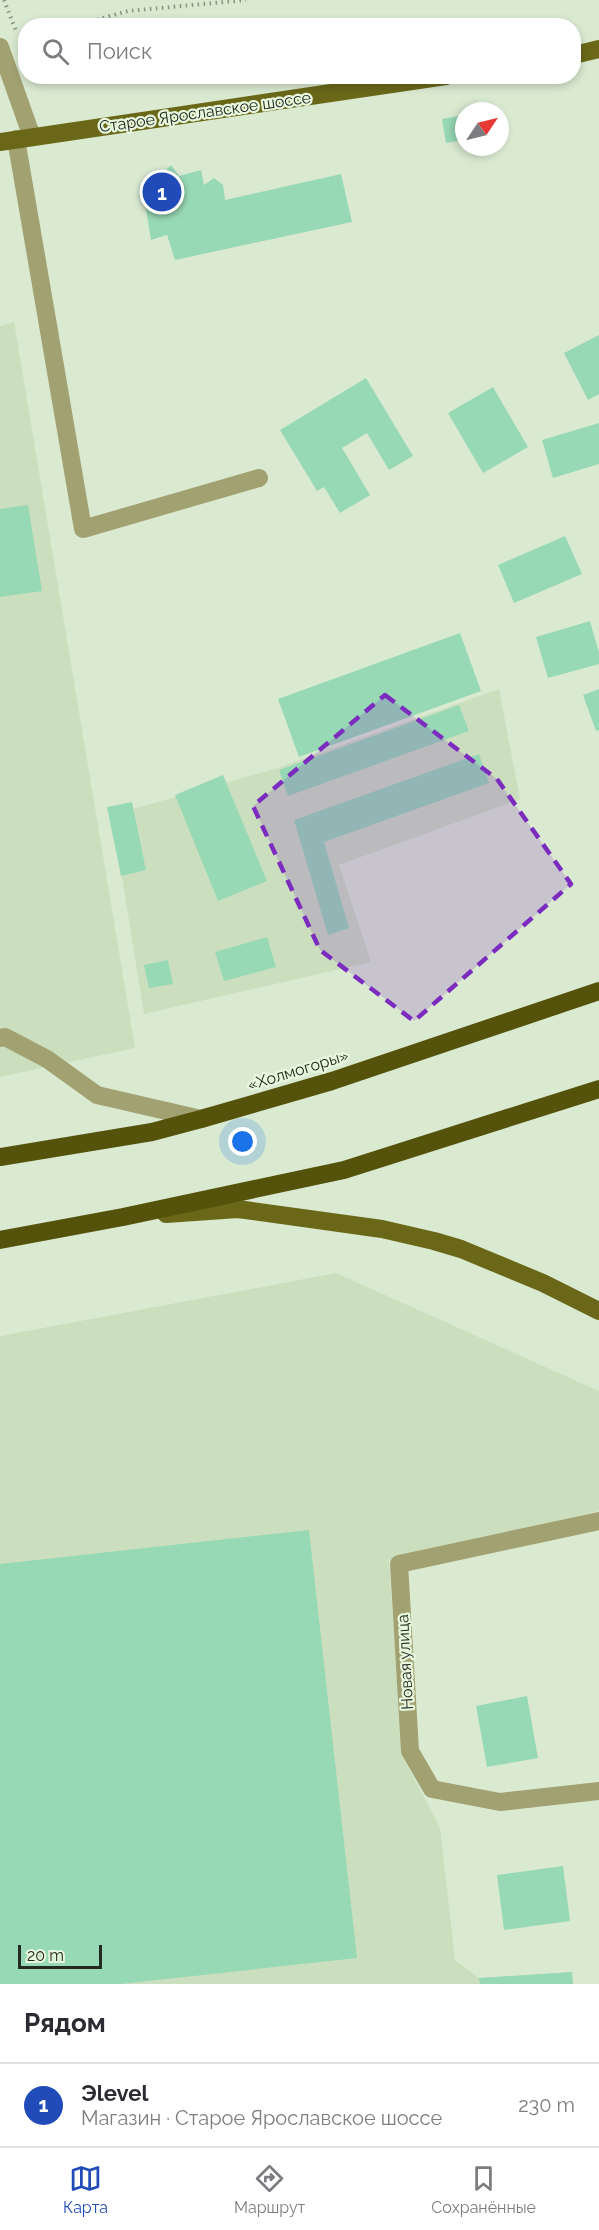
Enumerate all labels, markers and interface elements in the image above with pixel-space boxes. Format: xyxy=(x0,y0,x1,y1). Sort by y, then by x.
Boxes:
search box xyxy=(18,18,581,84)
icon: search xyxy=(39,35,72,68)
text: Поиск xyxy=(87,38,152,64)
street label: Старое Ярославское шоссе xyxy=(98,88,312,136)
north arrow xyxy=(455,102,509,156)
pin: 1 xyxy=(142,170,182,214)
street label: «Холмогоры» xyxy=(245,1046,351,1094)
your location xyxy=(228,1127,257,1156)
street label: Новая улица xyxy=(393,1614,417,1710)
scale bar xyxy=(18,1942,102,1970)
text: 20 m xyxy=(27,1946,64,1965)
text: Рядом xyxy=(24,2008,106,2038)
text: Эlevel xyxy=(81,2080,148,2106)
text: 1 xyxy=(39,2093,48,2117)
text: 230 m xyxy=(518,2093,575,2117)
text: Магазин · Старое Ярославское шоссе xyxy=(81,2106,442,2130)
tab: Карта xyxy=(63,2162,108,2217)
tab: Маршрут xyxy=(234,2162,305,2217)
tab: Сохранённые xyxy=(431,2162,536,2217)

